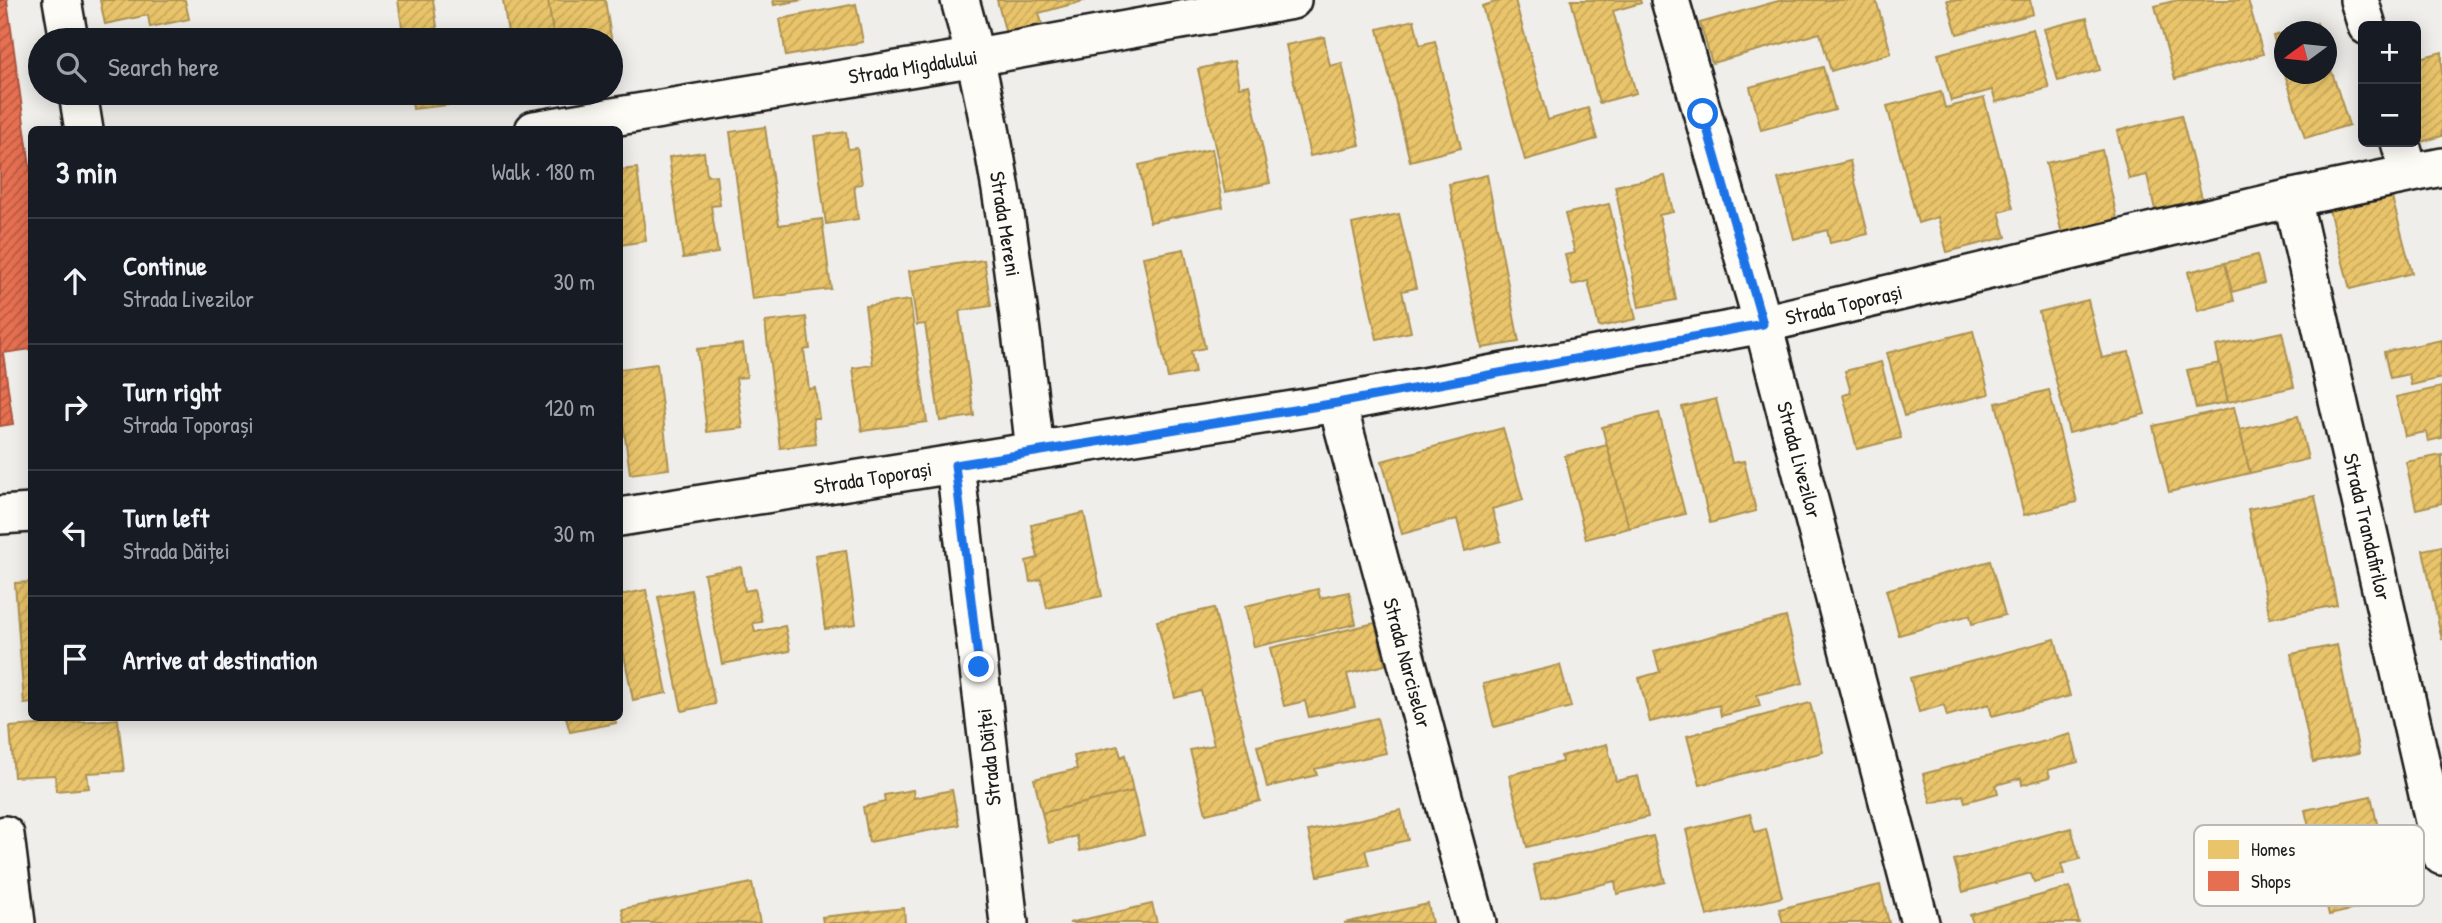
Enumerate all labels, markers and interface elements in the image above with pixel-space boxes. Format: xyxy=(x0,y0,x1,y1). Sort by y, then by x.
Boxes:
north arrow xyxy=(2274,21,2337,84)
map controls xyxy=(2358,21,2421,147)
button: + xyxy=(2358,21,2421,84)
search box xyxy=(28,28,623,105)
street label: Strada Migdalului xyxy=(846,42,979,91)
icon: search xyxy=(52,48,90,86)
text: Search here xyxy=(108,49,219,84)
button: − xyxy=(2358,84,2421,147)
route start xyxy=(1687,98,1718,129)
text: 3 min xyxy=(56,152,117,192)
text: Walk · 180 m xyxy=(491,156,595,187)
street label: Strada Mereni xyxy=(983,169,1028,279)
text: Continue xyxy=(123,248,207,283)
icon: ahead xyxy=(56,262,94,300)
text: 30 m xyxy=(553,266,595,297)
street label: Strada Toporași xyxy=(1783,277,1905,332)
text: Strada Livezilor xyxy=(123,283,254,314)
text: Turn right xyxy=(123,374,221,409)
icon: right xyxy=(56,388,94,426)
text: 120 m xyxy=(545,392,595,423)
street label: Strada Livezilor xyxy=(1770,398,1829,521)
text: Strada Toporași xyxy=(123,409,254,440)
street label: Strada Trandafirilor xyxy=(2337,451,2398,603)
street label: Strada Toporași xyxy=(812,454,934,501)
text: Turn left xyxy=(123,500,209,535)
icon: left xyxy=(56,514,94,552)
text: 30 m xyxy=(553,518,595,549)
text: Strada Dăiței xyxy=(123,535,230,566)
street label: Strada Narciselor xyxy=(1376,595,1439,731)
icon: arrive xyxy=(56,640,94,678)
text: Arrive at destination xyxy=(123,642,318,677)
route end xyxy=(963,651,994,682)
street label: Strada Dăiței xyxy=(969,707,1008,807)
legend xyxy=(2194,825,2424,906)
text: Homes xyxy=(2251,836,2295,862)
text: Shops xyxy=(2251,868,2291,894)

